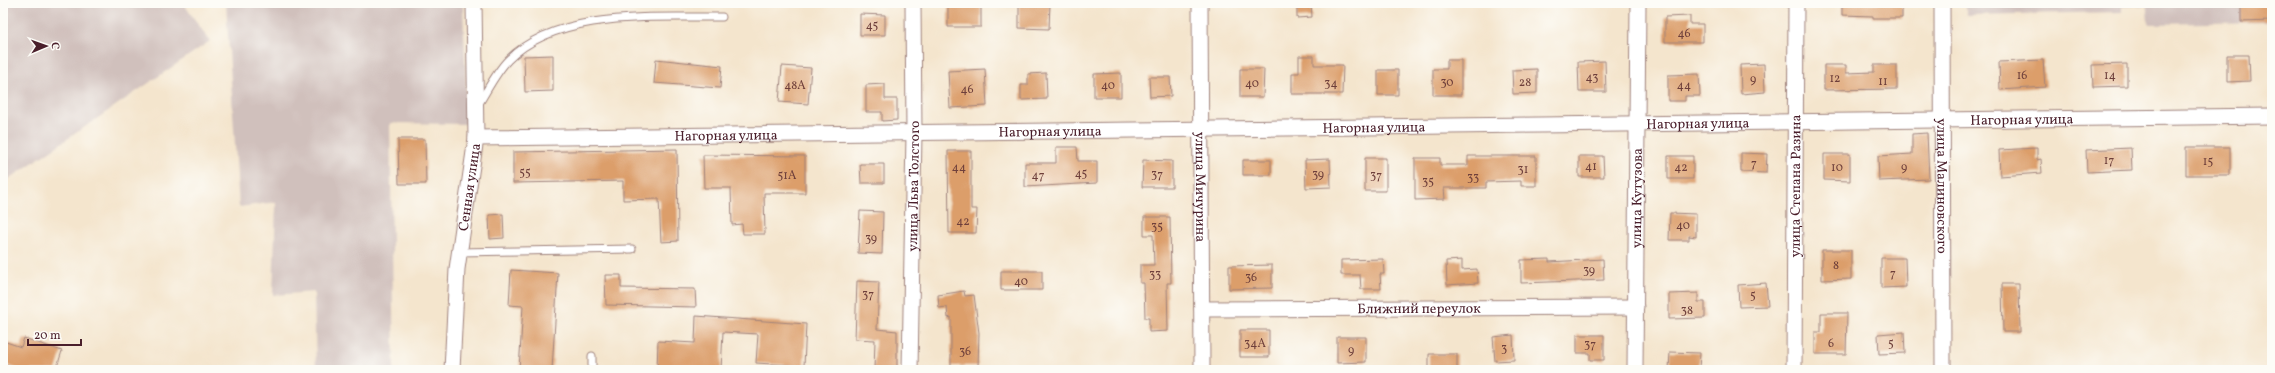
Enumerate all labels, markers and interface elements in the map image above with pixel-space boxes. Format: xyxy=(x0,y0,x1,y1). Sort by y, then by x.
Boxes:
house number: 45 xyxy=(866,18,879,34)
north arrow xyxy=(26,26,66,66)
house number: 46 xyxy=(1677,26,1691,42)
text: С xyxy=(47,42,62,50)
house number: 16 xyxy=(2017,68,2027,84)
house number: 14 xyxy=(2104,68,2116,84)
house number: 43 xyxy=(1586,70,1598,86)
house number: 12 xyxy=(1829,71,1841,87)
house number: 9 xyxy=(1750,72,1756,88)
house number: 11 xyxy=(1878,74,1888,90)
house number: 30 xyxy=(1440,75,1454,91)
house number: 28 xyxy=(1519,75,1531,91)
house number: 40 xyxy=(1245,76,1259,92)
house number: 34 xyxy=(1324,76,1338,92)
house number: 48А xyxy=(784,78,806,94)
house number: 40 xyxy=(1101,78,1115,94)
house number: 44 xyxy=(1677,78,1691,94)
house number: 46 xyxy=(960,82,974,98)
street label: Нагорная улица xyxy=(1970,110,2074,131)
street label: Нагорная улица xyxy=(1646,114,1750,135)
street label: улица Степана Разина xyxy=(1787,115,1806,257)
street label: Нагорная улица xyxy=(1322,118,1426,139)
street label: улица Малиновского xyxy=(1931,118,1951,254)
street label: улица Льва Толстого xyxy=(904,120,925,252)
street label: Нагорная улица xyxy=(998,122,1102,143)
street label: Нагорная улица xyxy=(674,126,778,147)
street label: улица Мичурина xyxy=(1190,132,1209,242)
street label: Сенная улица xyxy=(455,142,486,232)
street label: улица Кутузова xyxy=(1628,148,1648,248)
house number: 17 xyxy=(2104,153,2114,169)
house number: 15 xyxy=(2203,154,2213,170)
house number: 7 xyxy=(1751,156,1757,172)
house number: 41 xyxy=(1585,159,1597,175)
house number: 44 xyxy=(952,160,966,176)
house number: 42 xyxy=(1674,160,1688,176)
house number: 10 xyxy=(1831,160,1843,176)
house number: 9 xyxy=(1901,160,1907,176)
house number: 31 xyxy=(1518,162,1528,178)
house number: 55 xyxy=(519,165,531,181)
house number: 45 xyxy=(1075,166,1088,182)
house number: 37 xyxy=(1151,167,1163,183)
house number: 39 xyxy=(1312,167,1324,183)
house number: 51А xyxy=(778,168,797,184)
house number: 47 xyxy=(1032,168,1045,184)
house number: 37 xyxy=(1370,168,1382,184)
house number: 33 xyxy=(1467,170,1479,186)
house number: 35 xyxy=(1422,174,1434,190)
house number: 42 xyxy=(956,214,970,230)
house number: 40 xyxy=(1676,218,1690,234)
house number: 35 xyxy=(1151,219,1163,235)
house number: 39 xyxy=(865,231,877,247)
house number: 8 xyxy=(1833,258,1839,274)
house number: 39 xyxy=(1583,263,1595,279)
house number: 7 xyxy=(1890,266,1896,282)
house number: 33 xyxy=(1149,267,1161,283)
house number: 36 xyxy=(1245,270,1257,286)
house number: 40 xyxy=(1014,274,1028,290)
house number: 37 xyxy=(862,287,874,303)
house number: 5 xyxy=(1750,288,1756,304)
street label: Ближний переулок xyxy=(1357,300,1481,319)
house number: 38 xyxy=(1681,303,1693,319)
scale bar xyxy=(28,321,81,347)
text: 20 m xyxy=(34,328,61,344)
house number: 34А xyxy=(1244,336,1266,352)
house number: 6 xyxy=(1828,336,1834,352)
house number: 5 xyxy=(1888,336,1894,352)
house number: 37 xyxy=(1584,337,1596,353)
house number: 3 xyxy=(1501,341,1507,357)
house number: 9 xyxy=(1348,343,1354,359)
house number: 36 xyxy=(959,344,971,360)

